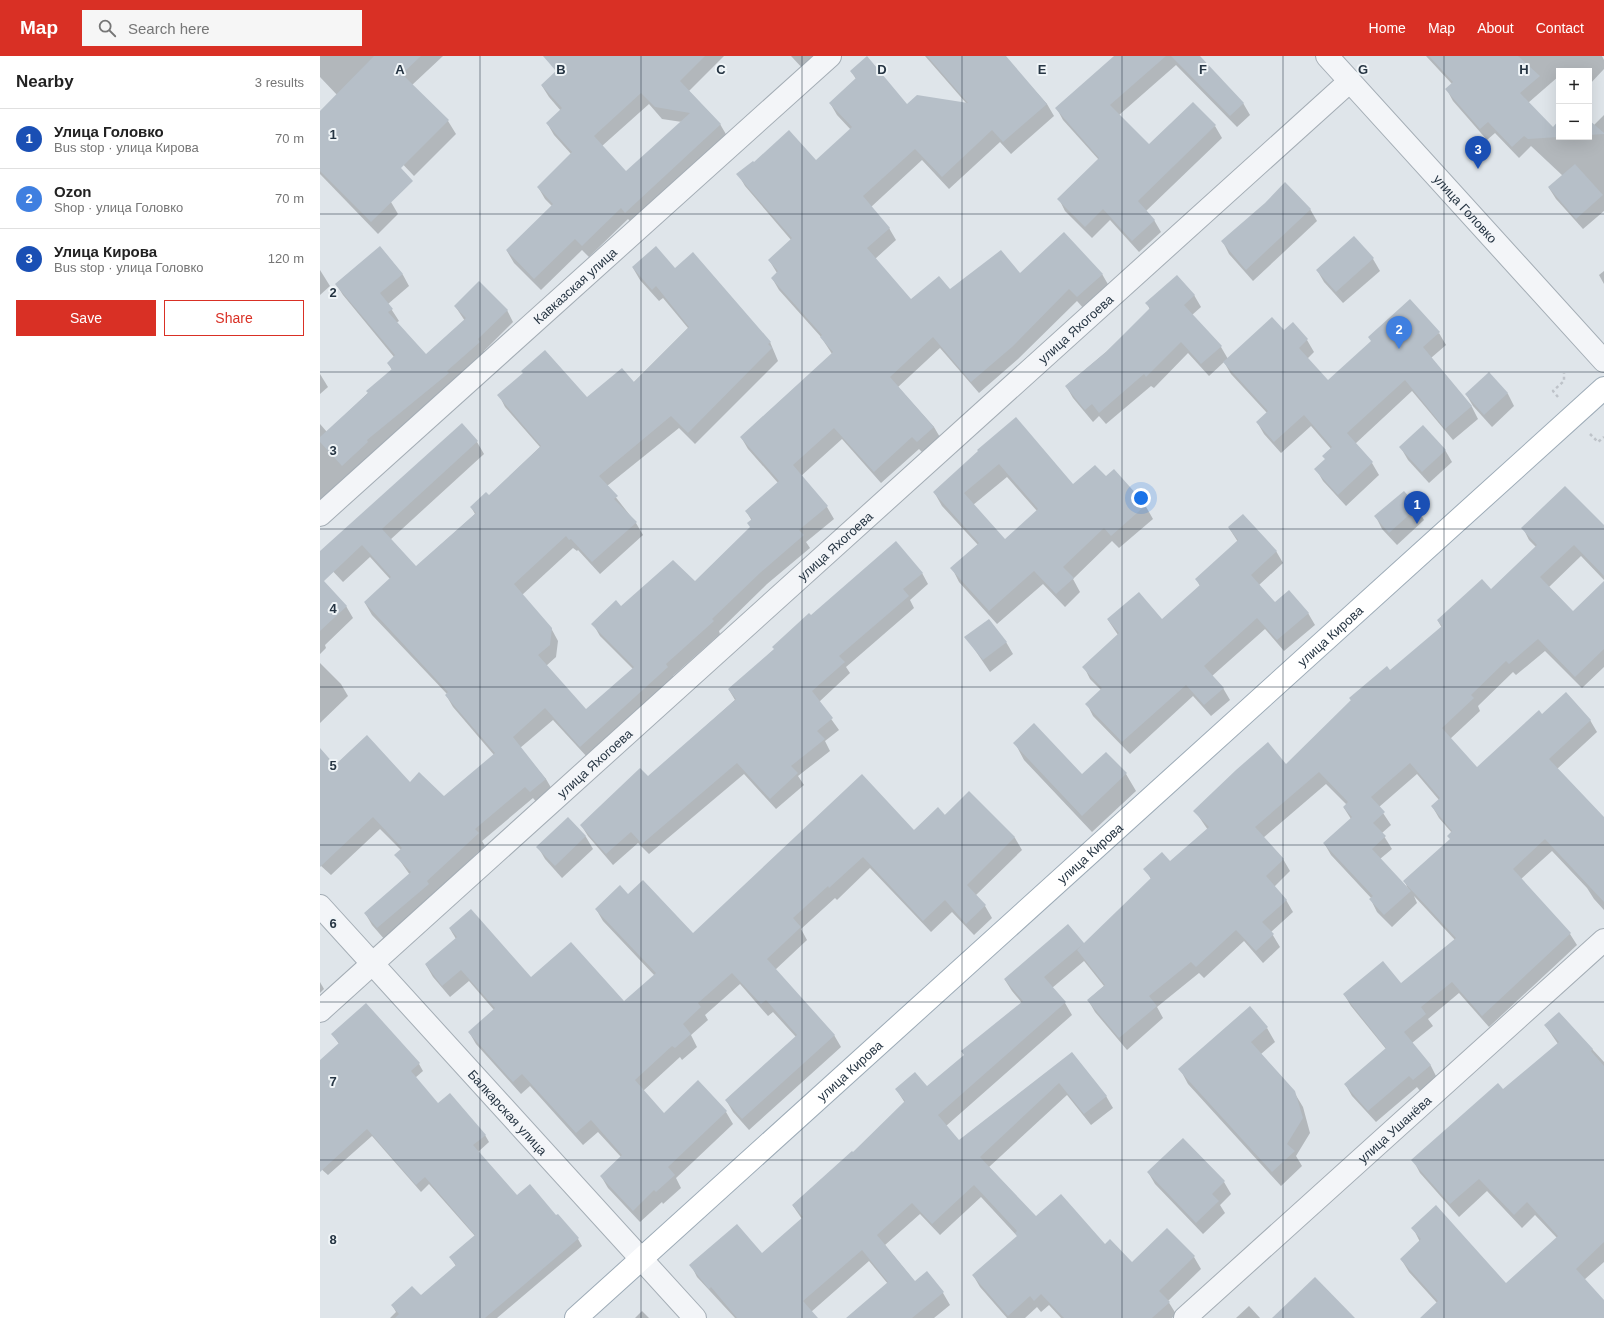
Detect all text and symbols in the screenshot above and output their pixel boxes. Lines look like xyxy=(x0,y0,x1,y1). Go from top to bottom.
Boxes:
search box xyxy=(82,10,362,46)
text: Map xyxy=(20,17,58,38)
icon: search xyxy=(96,17,118,39)
text: Search here xyxy=(128,20,210,37)
text: Home xyxy=(1369,20,1406,36)
text: Map xyxy=(1428,20,1455,36)
text: About xyxy=(1477,20,1514,36)
text: Contact xyxy=(1536,20,1584,36)
text: A xyxy=(395,62,405,77)
text: B xyxy=(556,62,566,77)
text: C xyxy=(716,62,726,77)
text: D xyxy=(877,62,887,77)
text: E xyxy=(1038,62,1047,77)
text: F xyxy=(1199,62,1207,77)
text: G xyxy=(1358,62,1368,77)
text: H xyxy=(1519,62,1529,77)
map controls xyxy=(1556,68,1592,140)
button: + xyxy=(1556,68,1592,104)
text: Nearby xyxy=(16,72,74,91)
text: 3 results xyxy=(255,75,304,90)
button: − xyxy=(1556,104,1592,140)
text: Улица Головко xyxy=(54,123,164,140)
text: 1 xyxy=(329,127,337,142)
text: 1 xyxy=(25,131,33,146)
text: 70 m xyxy=(275,131,304,146)
pin: 3 xyxy=(1465,136,1491,169)
text: Bus stop · улица Кирова xyxy=(54,140,199,155)
street label: улица Головко xyxy=(1430,171,1500,246)
text: Ozon xyxy=(54,183,92,200)
text: 2 xyxy=(25,191,33,206)
text: 70 m xyxy=(275,191,304,206)
text: Shop · улица Головко xyxy=(54,200,183,215)
text: Улица Кирова xyxy=(54,243,157,260)
street label: Кавказская улица xyxy=(531,244,621,327)
text: 3 xyxy=(25,251,33,266)
text: 120 m xyxy=(268,251,304,266)
text: Bus stop · улица Головко xyxy=(54,260,204,275)
text: 2 xyxy=(329,285,337,300)
street label: улица Яхогоева xyxy=(1036,291,1117,367)
button: Save xyxy=(16,300,156,336)
button: Share xyxy=(164,300,304,336)
pin: 2 xyxy=(1386,316,1412,349)
text: 3 xyxy=(329,443,337,458)
your location xyxy=(1131,488,1151,508)
pin: 1 xyxy=(1404,491,1430,524)
street label: улица Яхогоева xyxy=(795,508,876,584)
text: 4 xyxy=(329,601,337,616)
street label: улица Кирова xyxy=(1295,602,1367,669)
street label: улица Яхогоева xyxy=(555,725,636,801)
text: 5 xyxy=(329,758,337,773)
street label: улица Кирова xyxy=(1055,820,1127,887)
text: 6 xyxy=(329,916,337,931)
street label: улица Кирова xyxy=(814,1037,886,1104)
street label: Балкарская улица xyxy=(465,1067,551,1159)
text: 7 xyxy=(329,1074,337,1089)
street label: улица Ушанёва xyxy=(1355,1092,1435,1166)
text: 8 xyxy=(329,1232,337,1247)

